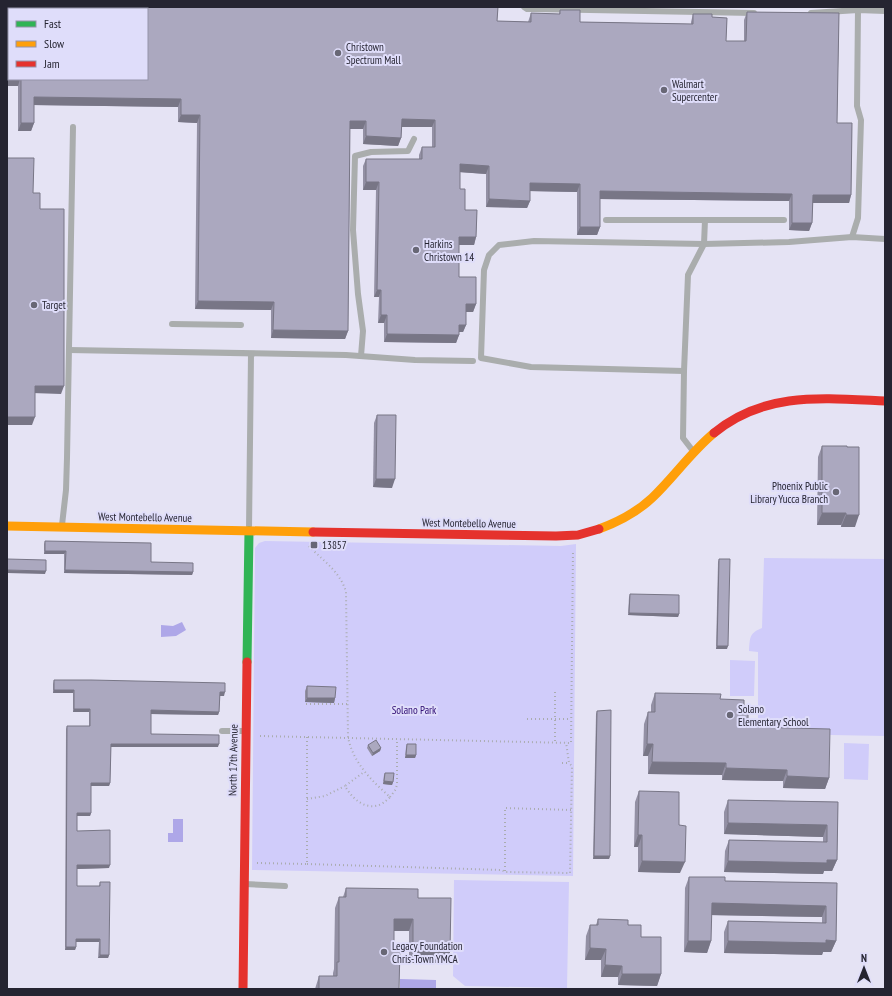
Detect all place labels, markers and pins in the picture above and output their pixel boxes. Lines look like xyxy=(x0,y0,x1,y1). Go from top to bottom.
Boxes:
place label: Christown Spectrum Mall xyxy=(346,40,401,67)
marker: Christown Spectrum Mall xyxy=(333,48,343,58)
place label: Walmart Supercenter xyxy=(672,77,717,104)
marker: Walmart Supercenter xyxy=(659,85,669,95)
place label: Harkins Christown 14 xyxy=(424,237,474,264)
marker: Harkins Christown 14 xyxy=(411,245,421,255)
place label: Target xyxy=(42,298,66,312)
marker: Target xyxy=(29,300,39,310)
place label: Phoenix Public Library Yucca Branch xyxy=(750,479,828,506)
marker: Phoenix Public Library Yucca Branch xyxy=(831,487,841,497)
place label: 13857 xyxy=(322,538,347,552)
marker: 13857 xyxy=(309,540,319,550)
place label: Solano Elementary School xyxy=(738,702,809,729)
marker: Solano Elementary School xyxy=(725,710,735,720)
place label: Legacy Foundation Chris-Town YMCA xyxy=(392,939,463,966)
marker: Legacy Foundation Chris-Town YMCA xyxy=(379,947,389,957)

